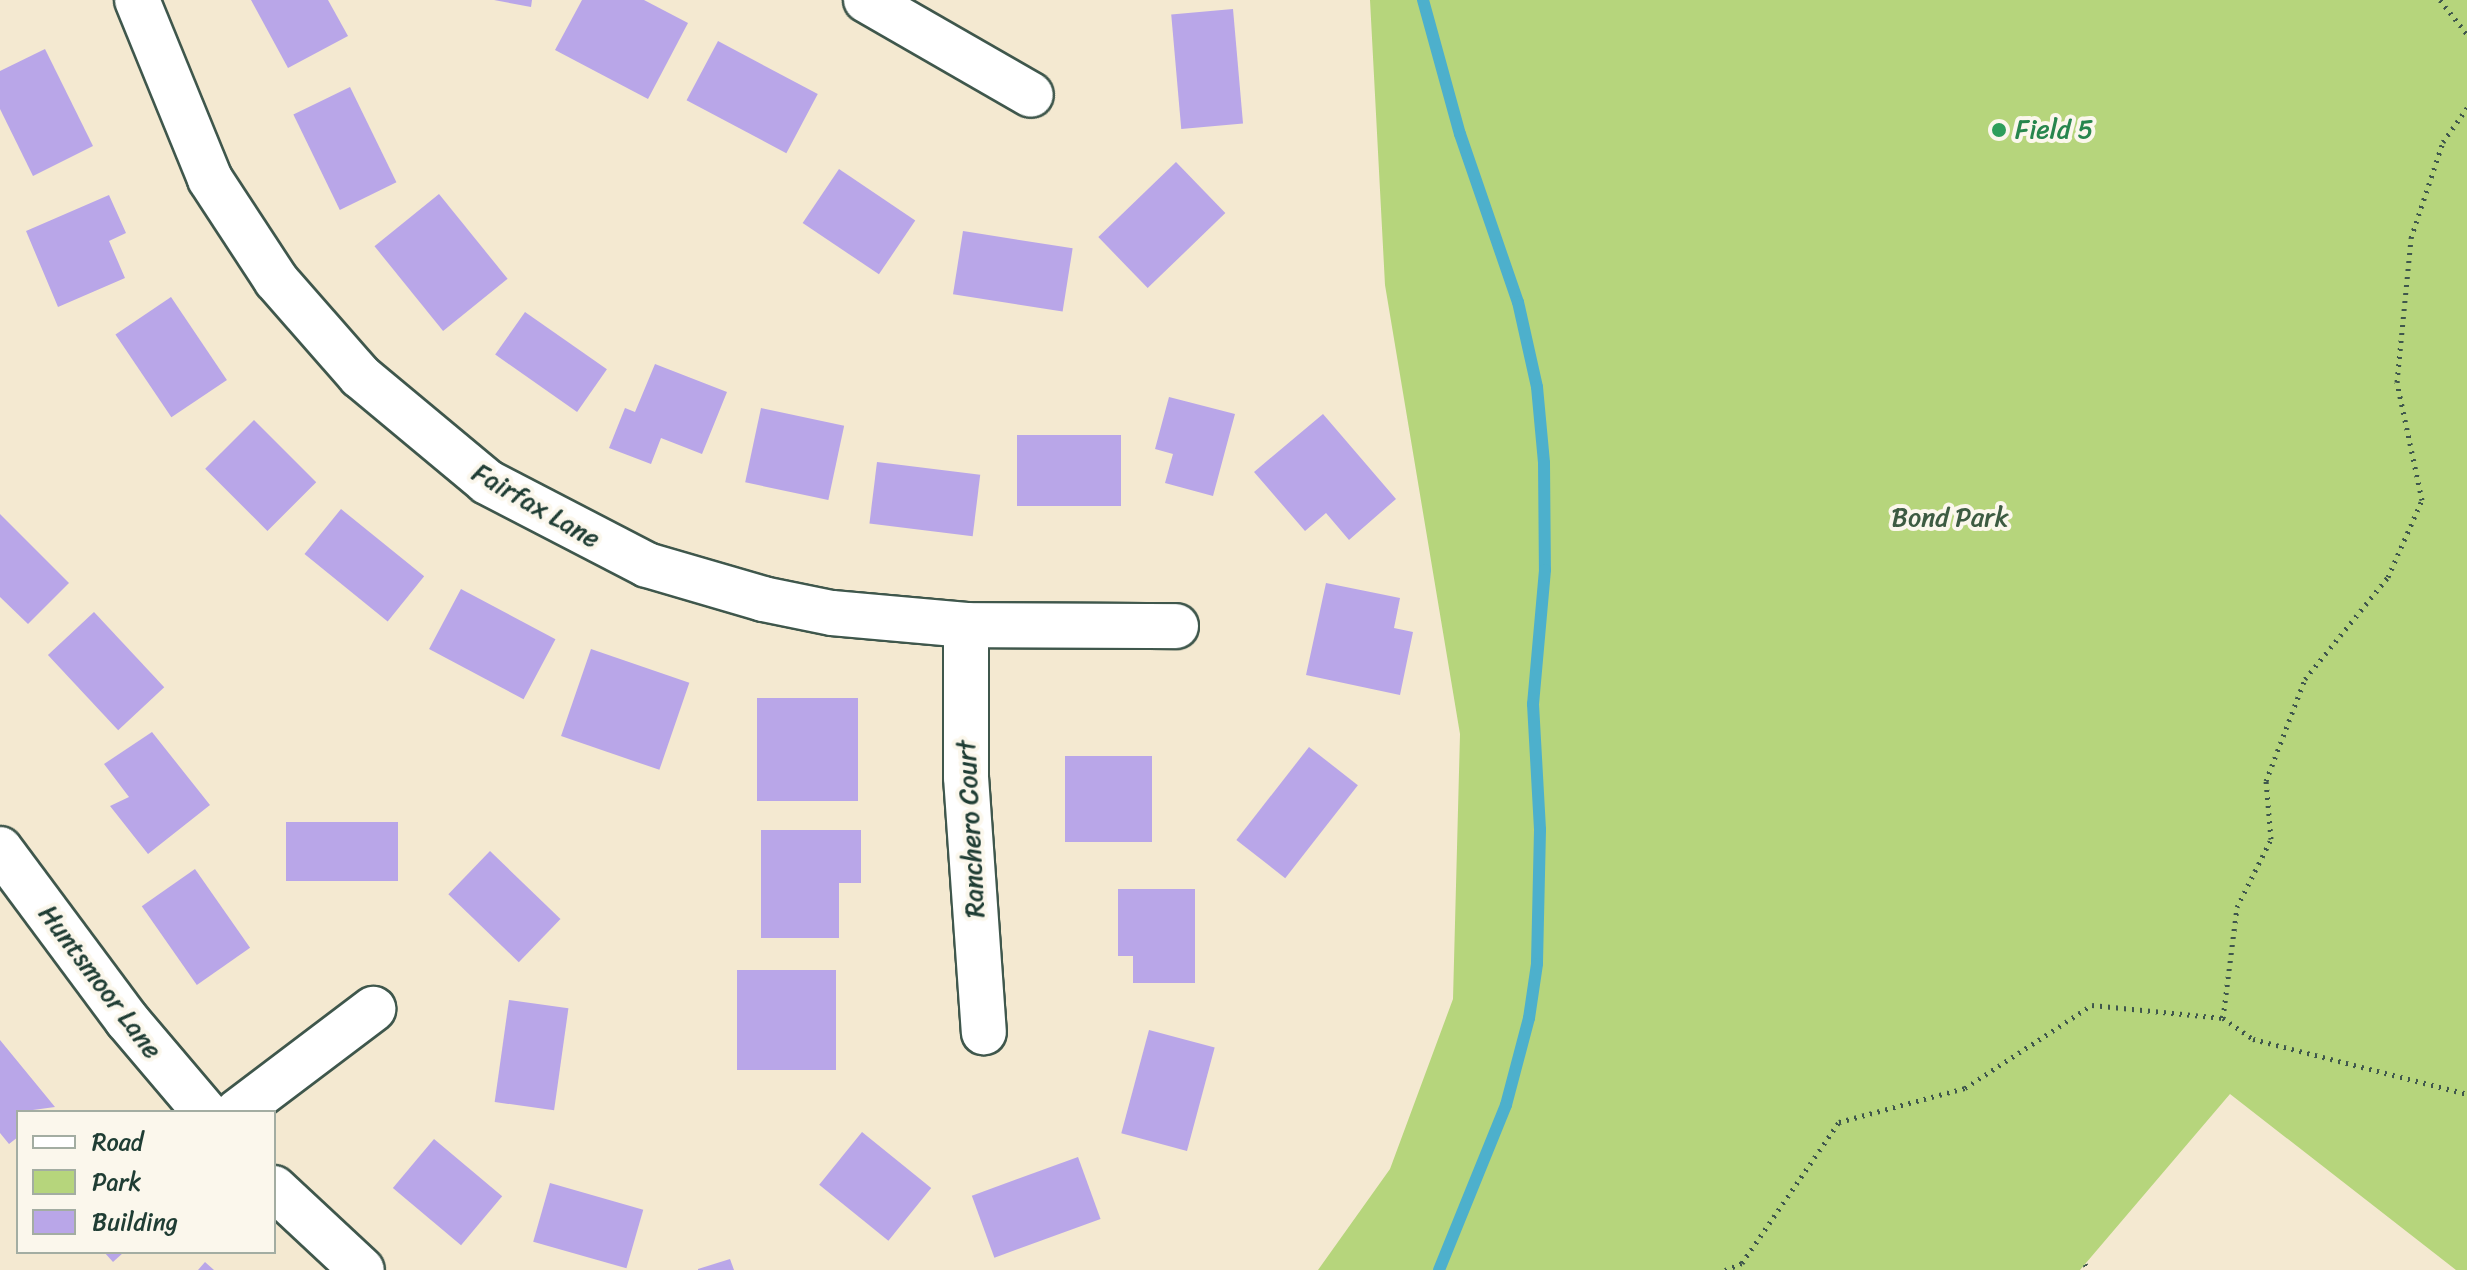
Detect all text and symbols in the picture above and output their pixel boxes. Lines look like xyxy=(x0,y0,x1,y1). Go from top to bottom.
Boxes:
place label: Field 5 xyxy=(2015,114,2093,146)
marker: Field 5 xyxy=(1990,121,2008,139)
street label: Fairfax Lane xyxy=(467,457,605,555)
park label: Bond Park xyxy=(1891,502,2009,534)
street label: Ranchero Court xyxy=(951,739,991,919)
street label: Huntsmoor Lane xyxy=(32,899,168,1065)
legend xyxy=(16,1110,276,1254)
text: Road xyxy=(92,1121,143,1163)
text: Park xyxy=(92,1161,141,1203)
text: Building xyxy=(92,1201,178,1243)

